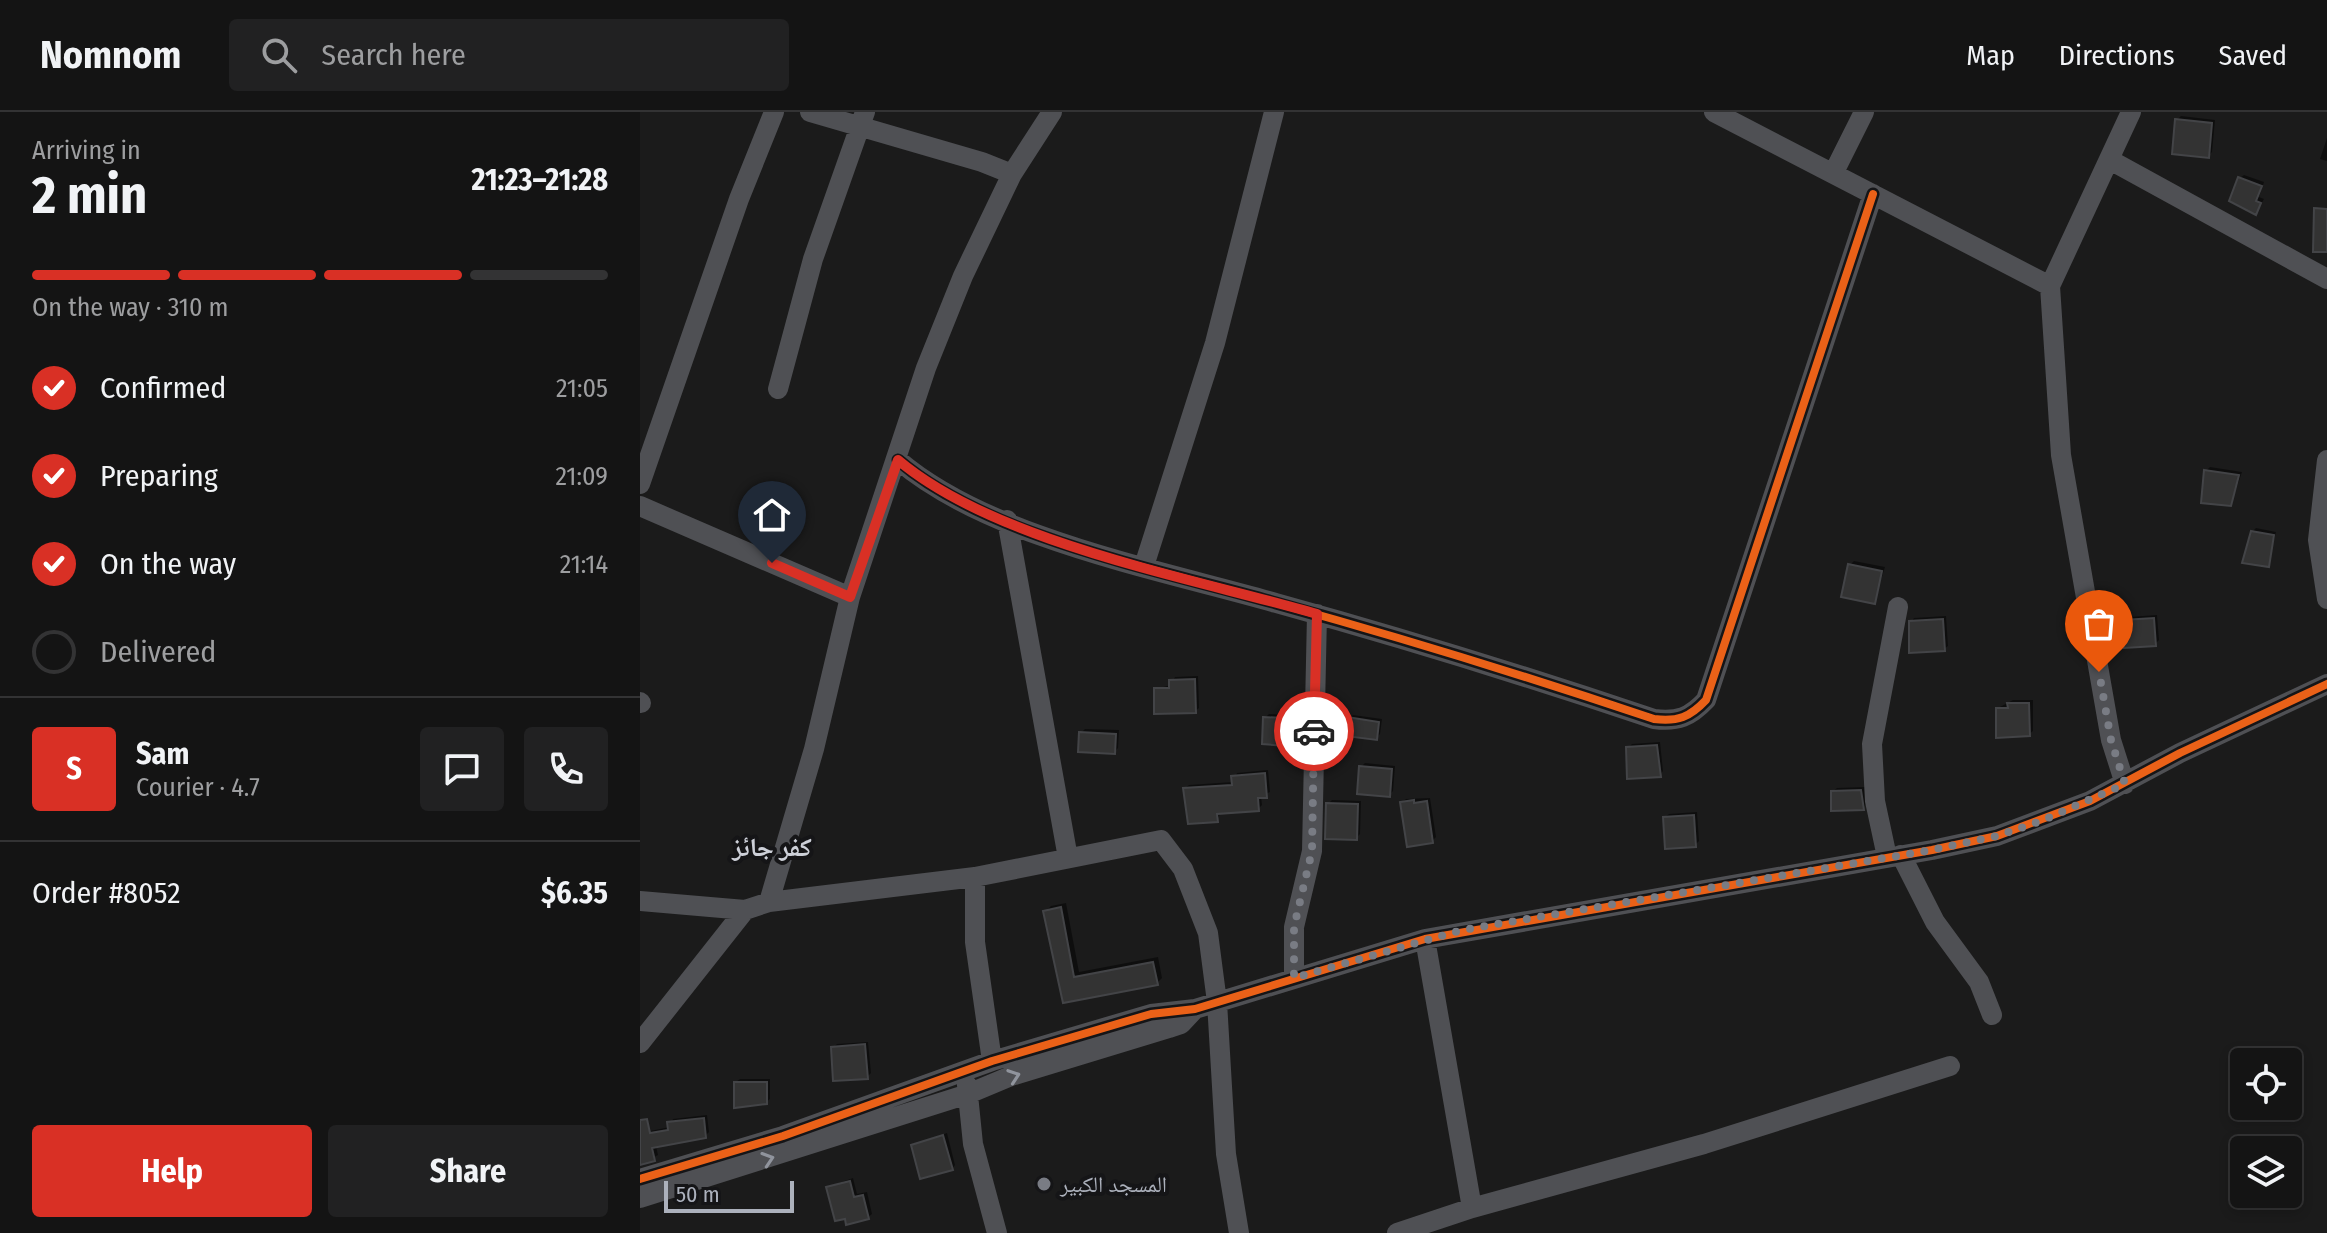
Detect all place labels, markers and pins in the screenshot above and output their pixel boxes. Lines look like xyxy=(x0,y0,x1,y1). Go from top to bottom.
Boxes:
pin xyxy=(738,481,806,563)
pin xyxy=(2065,590,2133,672)
place label: المسجد الكبير xyxy=(1059,1171,1167,1198)
marker: المسجد الكبير xyxy=(1035,1175,1053,1193)

